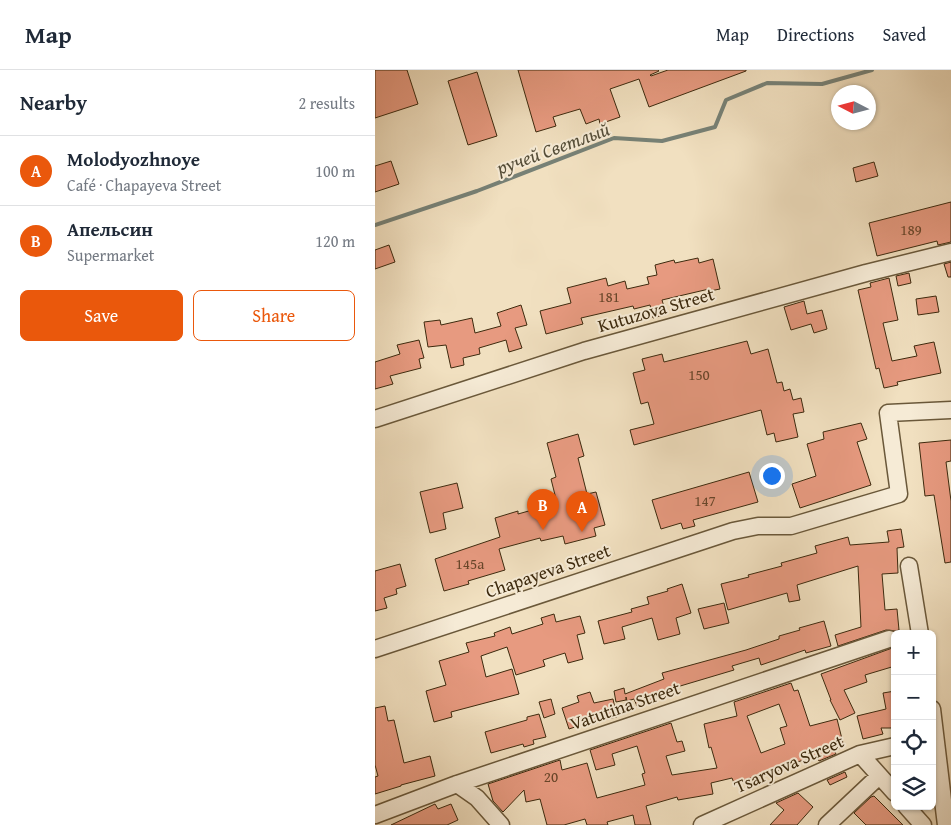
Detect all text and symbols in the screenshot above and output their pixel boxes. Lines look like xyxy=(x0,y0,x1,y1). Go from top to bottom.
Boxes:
text: Map xyxy=(25,17,72,52)
text: Map xyxy=(716,21,749,48)
text: Directions xyxy=(777,21,854,48)
text: Saved xyxy=(882,21,926,48)
north arrow xyxy=(831,85,876,130)
text: Nearby xyxy=(20,87,87,118)
text: 2 results xyxy=(298,91,355,115)
water label: ручей Светлый xyxy=(492,114,614,182)
text: Molodyozhnoye xyxy=(67,145,200,173)
text: A xyxy=(31,159,41,183)
text: 100 m xyxy=(315,159,355,183)
text: Café · Chapayeva Street xyxy=(67,173,221,197)
text: Апельсин xyxy=(67,215,153,243)
house number: 189 xyxy=(900,219,922,240)
text: B xyxy=(31,229,41,253)
text: 120 m xyxy=(315,229,355,253)
text: Supermarket xyxy=(67,243,154,267)
street label: Kutuzova Street xyxy=(595,280,718,339)
house number: 181 xyxy=(598,286,620,307)
button: Save xyxy=(20,290,183,341)
button: Share xyxy=(193,290,355,341)
house number: 150 xyxy=(688,364,710,385)
your location xyxy=(759,463,785,489)
pin: B xyxy=(527,489,559,530)
house number: 147 xyxy=(694,490,716,511)
pin: A xyxy=(566,491,598,532)
street label: Chapayeva Street xyxy=(482,536,614,604)
house number: 145а xyxy=(456,553,485,574)
map controls xyxy=(891,630,936,810)
button: + xyxy=(891,630,936,675)
street label: Vatutina Street xyxy=(566,674,684,737)
button: − xyxy=(891,675,936,720)
button: locate xyxy=(891,720,936,765)
street label: Tsaryova Street xyxy=(730,727,848,800)
button: layers xyxy=(891,765,936,810)
house number: 20 xyxy=(544,766,558,787)

